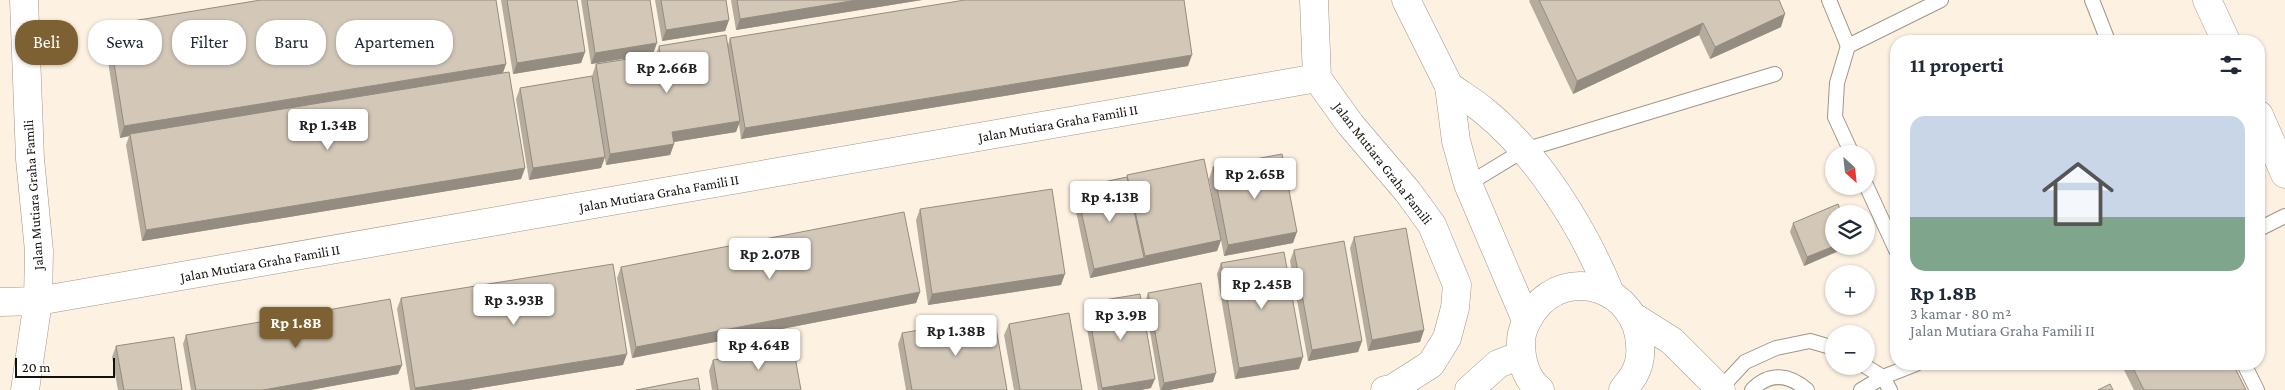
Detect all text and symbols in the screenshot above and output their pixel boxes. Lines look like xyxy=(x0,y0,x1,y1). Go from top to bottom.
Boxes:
chip: Beli xyxy=(15,20,78,65)
chip: Sewa xyxy=(88,20,162,65)
chip: Filter xyxy=(172,20,246,65)
chip: Baru xyxy=(256,20,326,65)
chip: Apartemen xyxy=(336,20,453,65)
icon: filters xyxy=(2217,51,2245,79)
pin: Rp 2.66B xyxy=(615,52,719,94)
text: 11 properti xyxy=(1910,53,2004,77)
text: Rp 2.66B xyxy=(637,59,697,76)
street label: Jalan Mutiara Graha Famili xyxy=(1329,97,1436,228)
street label: Jalan Mutiara Graha Famili II xyxy=(975,101,1139,145)
pin: Rp 1.34B xyxy=(276,108,380,151)
text: Rp 1.34B xyxy=(299,116,357,133)
street label: Jalan Mutiara Graha Famili xyxy=(20,119,46,273)
north arrow xyxy=(1825,145,1875,195)
map controls xyxy=(1825,145,1875,375)
icon: home xyxy=(2033,149,2123,239)
pin: Rp 2.65B xyxy=(1203,158,1307,200)
text: Rp 2.65B xyxy=(1225,165,1285,182)
street label: Jalan Mutiara Graha Famili II xyxy=(576,171,740,215)
pin: Rp 4.13B xyxy=(1058,180,1162,223)
text: Rp 4.13B xyxy=(1081,188,1139,205)
button: layers xyxy=(1825,205,1875,255)
pin: Rp 2.07B xyxy=(718,238,822,280)
street label: Jalan Mutiara Graha Famili II xyxy=(177,241,341,285)
text: Rp 2.07B xyxy=(740,245,800,262)
button: + xyxy=(1825,265,1875,315)
pin: Rp 2.45B xyxy=(1210,268,1314,310)
text: Rp 2.45B xyxy=(1232,275,1292,292)
text: Rp 1.8B xyxy=(1910,281,1977,305)
pin: Rp 3.93B xyxy=(462,284,566,326)
text: Rp 3.93B xyxy=(484,291,544,308)
pin: Rp 3.9B xyxy=(1075,298,1167,341)
text: 3 kamar · 80 m² xyxy=(1910,305,2011,322)
pin: Rp 1.8B xyxy=(250,306,342,349)
text: Rp 3.9B xyxy=(1095,306,1147,323)
text: Rp 1.8B xyxy=(271,314,321,331)
pin: Rp 1.38B xyxy=(904,314,1008,357)
text: Rp 1.38B xyxy=(927,322,985,339)
text: Jalan Mutiara Graha Famili II xyxy=(1910,322,2095,339)
button: − xyxy=(1825,325,1875,375)
pin: Rp 4.64B xyxy=(707,328,811,371)
text: Rp 4.64B xyxy=(728,336,790,353)
scale bar xyxy=(15,355,115,378)
text: 20 m xyxy=(22,359,50,375)

